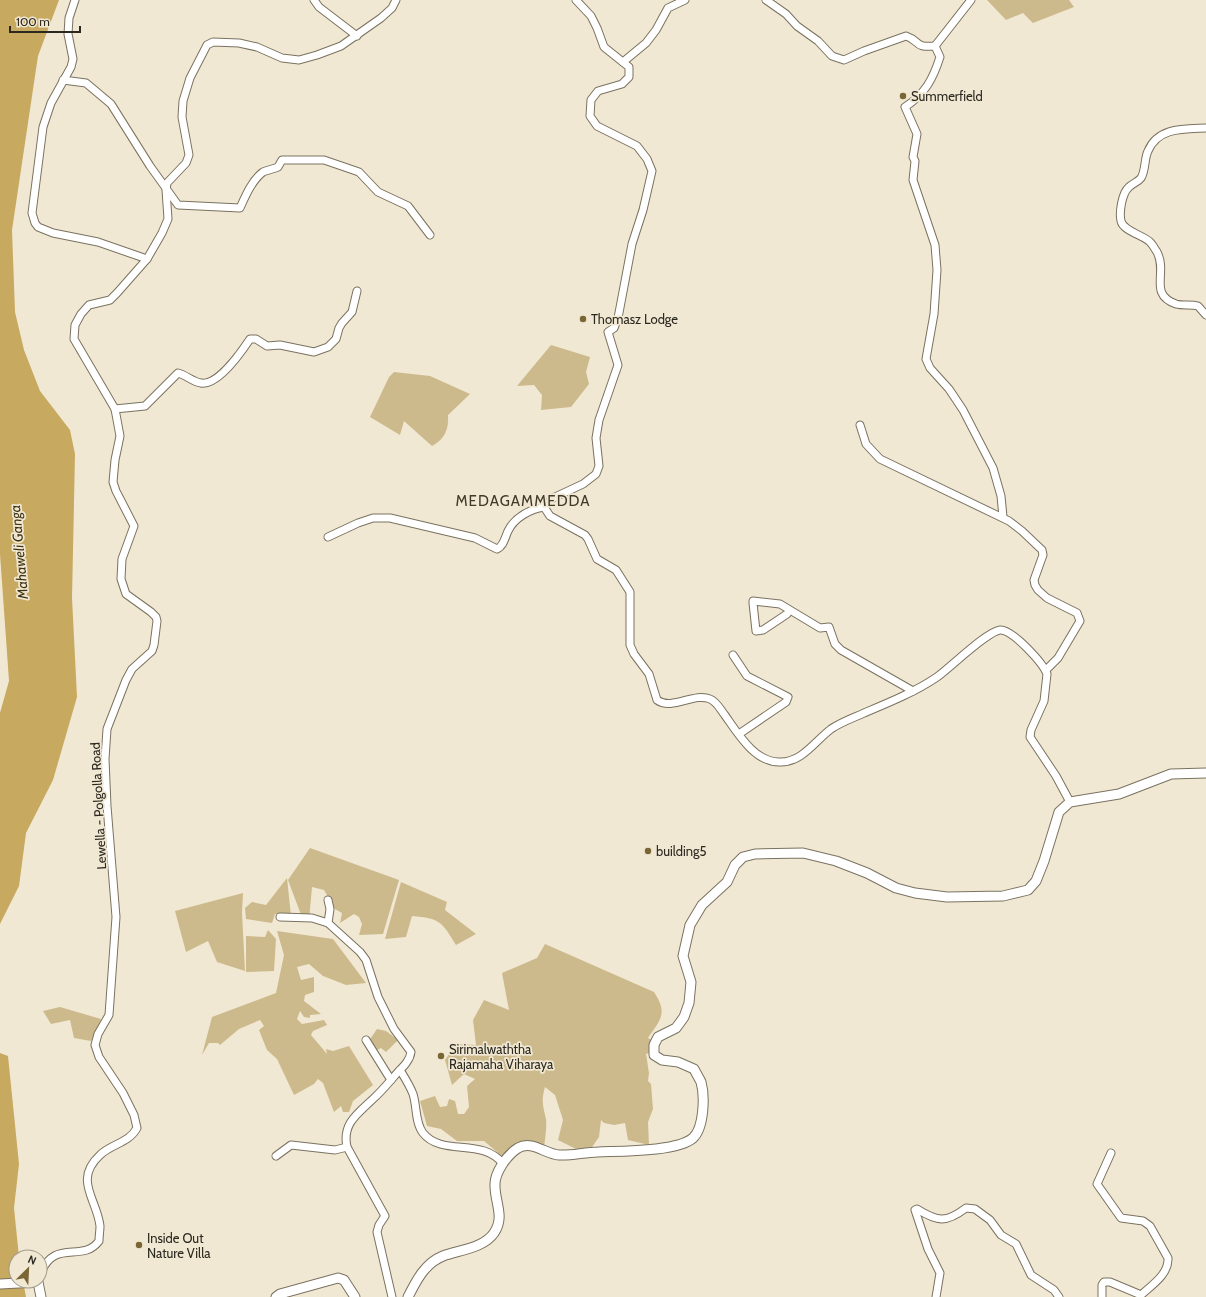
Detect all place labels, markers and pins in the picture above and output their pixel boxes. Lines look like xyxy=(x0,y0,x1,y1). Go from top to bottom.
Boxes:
place label: Summerfield xyxy=(911,88,983,104)
marker: Summerfield xyxy=(898,91,908,101)
place label: Thomasz Lodge xyxy=(591,311,678,327)
marker: Thomasz Lodge xyxy=(578,314,588,324)
place label: building5 xyxy=(656,843,707,859)
marker: building5 xyxy=(643,846,653,856)
place label: Sirimalwaththa Rajamaha Viharaya xyxy=(449,1041,554,1073)
marker: Sirimalwaththa Rajamaha Viharaya xyxy=(436,1051,446,1061)
place label: Inside Out Nature Villa xyxy=(147,1230,211,1261)
marker: Inside Out Nature Villa xyxy=(134,1240,144,1250)

